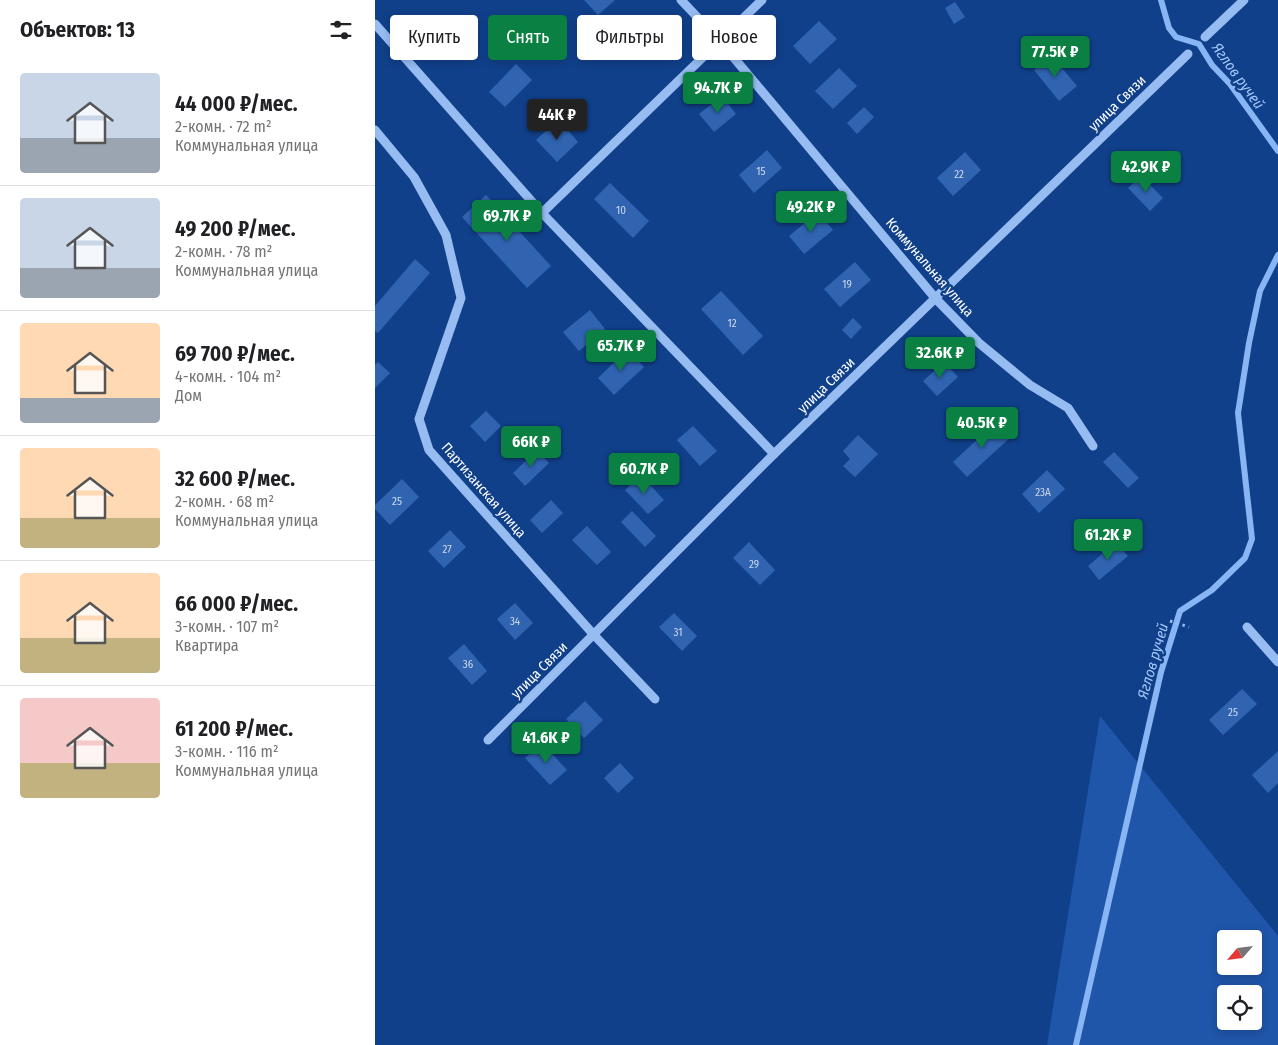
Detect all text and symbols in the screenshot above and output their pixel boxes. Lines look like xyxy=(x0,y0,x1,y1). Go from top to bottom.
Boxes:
chip: Купить xyxy=(390,15,478,60)
chip: Снять xyxy=(488,15,567,60)
chip: Фильтры xyxy=(577,15,682,60)
chip: Новое xyxy=(692,15,776,60)
icon: filters xyxy=(327,16,355,44)
text: Объектов: 13 xyxy=(20,17,135,43)
pin: 77.5K ₽ xyxy=(1009,36,1101,78)
water label: Яглов ручей xyxy=(1207,38,1268,113)
text: 77.5K ₽ xyxy=(1032,42,1078,61)
pin: 94.7K ₽ xyxy=(672,72,764,114)
street label: улица Связи xyxy=(1085,72,1149,135)
text: 94.7K ₽ xyxy=(694,78,742,97)
text: 44 000 ₽/мес. xyxy=(175,91,298,117)
icon: home xyxy=(60,93,120,153)
pin: 44K ₽ xyxy=(522,98,592,141)
text: 44K ₽ xyxy=(538,105,576,124)
text: 2-комн. · 72 m² xyxy=(175,117,271,136)
text: Коммунальная улица xyxy=(175,136,318,155)
pin: 42.9K ₽ xyxy=(1100,150,1192,193)
text: 42.9K ₽ xyxy=(1122,157,1170,176)
house number: 15 xyxy=(756,165,766,178)
house number: 22 xyxy=(954,168,964,181)
pin: 49.2K ₽ xyxy=(765,190,857,233)
text: 49.2K ₽ xyxy=(787,197,835,216)
pin: 69.7K ₽ xyxy=(461,200,553,242)
house number: 10 xyxy=(616,204,626,217)
text: 69.7K ₽ xyxy=(483,206,531,225)
street label: Коммунальная улица xyxy=(882,214,977,320)
text: 49 200 ₽/мес. xyxy=(175,216,296,242)
icon: home xyxy=(60,218,120,278)
text: 2-комн. · 78 m² xyxy=(175,242,272,261)
text: Коммунальная улица xyxy=(175,261,318,280)
house number: 19 xyxy=(842,278,852,291)
house number: 12 xyxy=(727,317,737,330)
pin: 65.7K ₽ xyxy=(575,330,667,372)
text: 65.7K ₽ xyxy=(597,336,645,355)
pin: 32.6K ₽ xyxy=(894,336,986,379)
text: 69 700 ₽/мес. xyxy=(175,341,295,367)
icon: home xyxy=(60,343,120,403)
text: 32.6K ₽ xyxy=(916,343,964,362)
street label: улица Связи xyxy=(794,354,858,417)
text: 4-комн. · 104 m² xyxy=(175,367,281,386)
text: Дом xyxy=(175,386,202,405)
pin: 40.5K ₽ xyxy=(936,406,1028,449)
text: 40.5K ₽ xyxy=(957,413,1007,432)
pin: 66K ₽ xyxy=(496,426,566,468)
text: 66K ₽ xyxy=(512,432,550,451)
street label: Партизанская улица xyxy=(438,439,530,541)
pin: 60.7K ₽ xyxy=(598,452,690,495)
text: 60.7K ₽ xyxy=(620,459,668,478)
text: 32 600 ₽/мес. xyxy=(175,466,295,492)
icon: home xyxy=(60,468,120,528)
house number: 23А xyxy=(1035,486,1051,499)
text: 2-комн. · 68 m² xyxy=(175,492,274,511)
house number: 25 xyxy=(392,495,402,508)
text: Коммунальная улица xyxy=(175,511,318,530)
pin: 61.2K ₽ xyxy=(1062,518,1154,561)
text: 61.2K ₽ xyxy=(1085,525,1131,544)
house number: 27 xyxy=(442,543,452,556)
house number: 29 xyxy=(749,558,759,571)
text: 66 000 ₽/мес. xyxy=(175,591,298,617)
icon: home xyxy=(60,593,120,653)
house number: 34 xyxy=(510,615,521,628)
text: 3-комн. · 107 m² xyxy=(175,617,279,636)
water label: Яглов ручей xyxy=(1133,621,1172,702)
house number: 31 xyxy=(674,626,683,639)
text: Квартира xyxy=(175,636,239,655)
street label: улица Связи xyxy=(508,639,571,702)
house number: 36 xyxy=(463,658,474,671)
house number: 25 xyxy=(1228,706,1238,719)
text: 61 200 ₽/мес. xyxy=(175,716,293,742)
icon: home xyxy=(60,718,120,778)
pin: 41.6K ₽ xyxy=(500,722,592,764)
text: 41.6K ₽ xyxy=(522,728,570,747)
text: 3-комн. · 116 m² xyxy=(175,742,278,761)
text: Коммунальная улица xyxy=(175,761,318,780)
north arrow xyxy=(1217,930,1263,975)
map controls xyxy=(1217,930,1262,1030)
button: locate xyxy=(1217,985,1262,1030)

